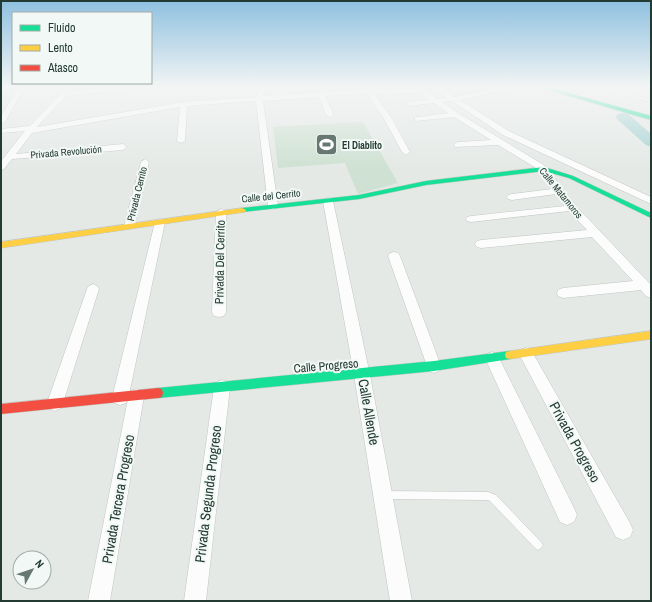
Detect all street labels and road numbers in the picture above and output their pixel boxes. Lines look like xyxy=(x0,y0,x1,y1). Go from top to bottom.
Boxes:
street label: Privada Revolución xyxy=(30,142,102,162)
street label: Privada Cerrito xyxy=(124,165,150,223)
street label: Calle Matamoros xyxy=(536,165,586,221)
street label: Calle del Cerrito xyxy=(241,186,302,206)
street label: Privada Del Cerrito xyxy=(211,220,229,304)
street label: Calle Progreso xyxy=(293,355,359,377)
street label: Calle Allende xyxy=(354,377,384,447)
street label: Privada Progreso xyxy=(545,399,605,485)
street label: Privada Segunda Progreso xyxy=(191,424,225,564)
street label: Privada Tercera Progreso xyxy=(98,433,138,565)

